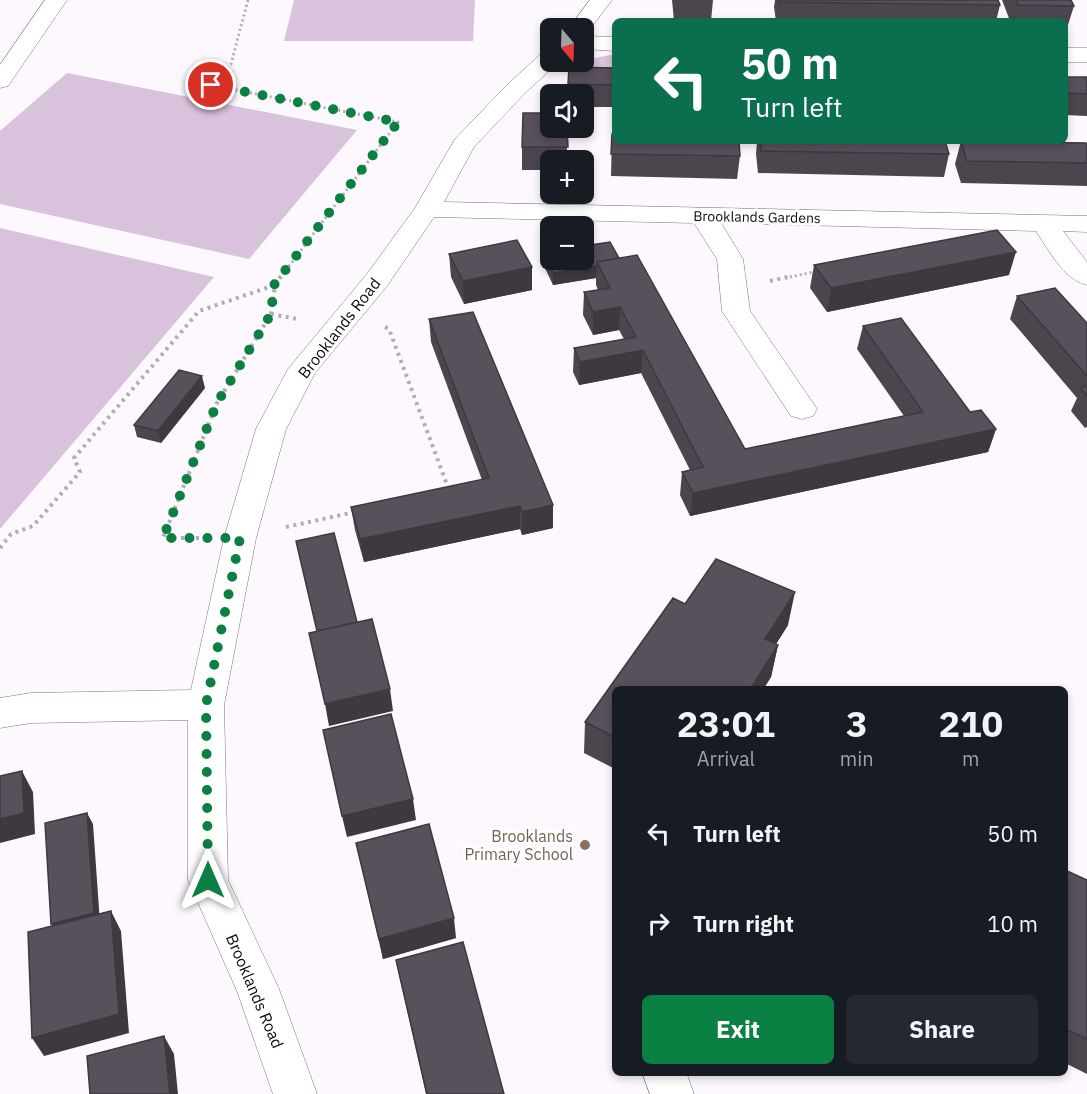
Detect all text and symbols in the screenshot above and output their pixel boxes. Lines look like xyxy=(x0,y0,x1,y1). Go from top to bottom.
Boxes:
north arrow xyxy=(540,18,594,72)
map controls xyxy=(540,18,594,270)
text: 50 m xyxy=(741,36,839,91)
icon: left xyxy=(642,42,720,120)
pin xyxy=(185,59,236,110)
icon: arrive xyxy=(194,68,227,101)
button: sound xyxy=(540,84,594,138)
text: Turn left xyxy=(741,89,842,124)
button: + xyxy=(540,150,594,204)
street label: Brooklands Gardens xyxy=(693,207,821,227)
button: − xyxy=(540,216,594,270)
street label: Brooklands Road xyxy=(293,274,385,382)
text: 23:01 xyxy=(677,700,775,747)
text: 3 xyxy=(846,700,868,747)
text: 210 xyxy=(938,700,1003,747)
text: Arrival xyxy=(697,745,755,772)
text: min xyxy=(840,745,874,772)
text: m xyxy=(962,745,980,772)
icon: left xyxy=(642,817,675,850)
text: Turn left xyxy=(693,819,781,848)
text: 50 m xyxy=(987,819,1038,848)
place label: Brooklands Primary School xyxy=(465,826,573,864)
marker: Brooklands Primary School xyxy=(578,838,592,852)
position arrow xyxy=(176,848,240,912)
icon: right xyxy=(642,907,675,940)
text: Turn right xyxy=(693,909,794,938)
text: 10 m xyxy=(987,909,1038,938)
street label: Brooklands Road xyxy=(222,931,288,1051)
button: Exit xyxy=(642,995,834,1064)
button: Share xyxy=(846,995,1038,1064)

